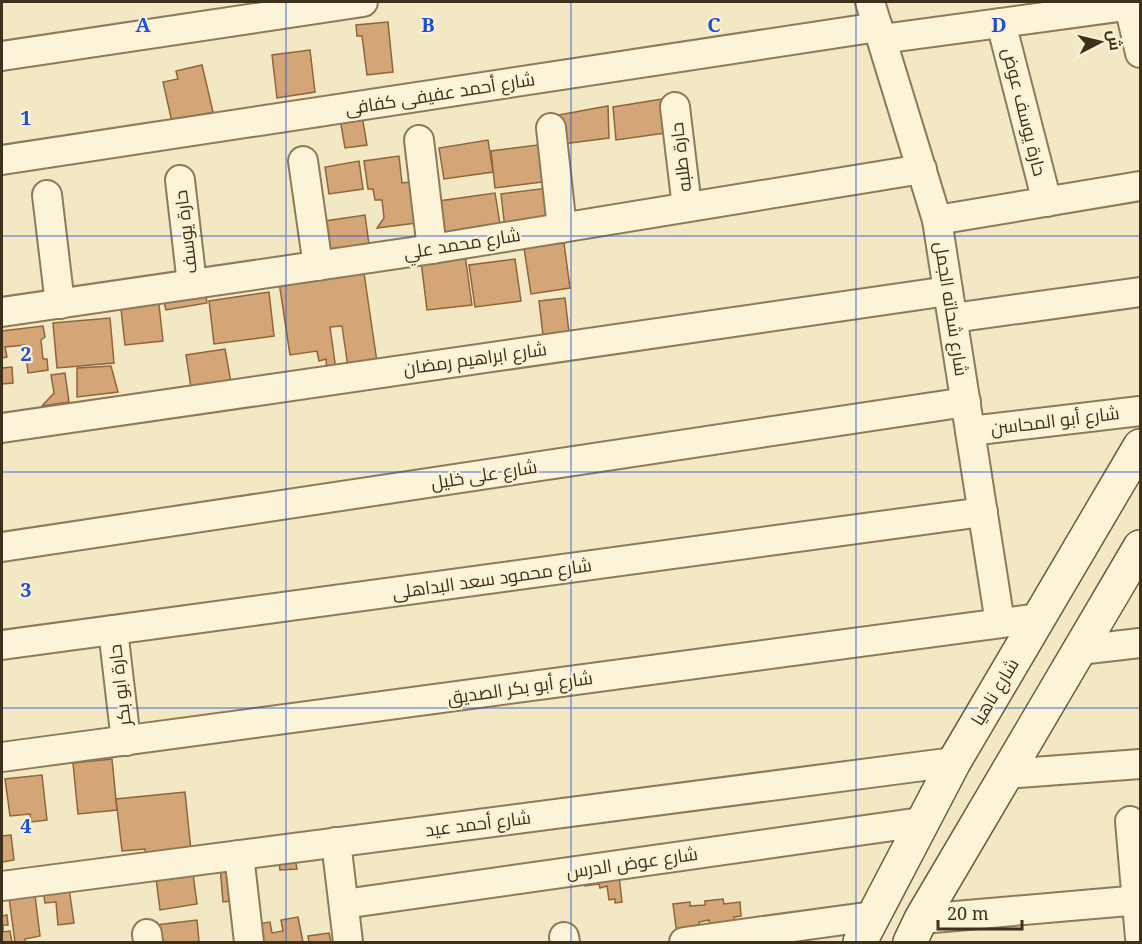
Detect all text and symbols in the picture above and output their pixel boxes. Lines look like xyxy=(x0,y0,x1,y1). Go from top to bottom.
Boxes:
text: A xyxy=(135,11,151,38)
text: B xyxy=(421,11,435,38)
text: C xyxy=(707,11,721,38)
text: D xyxy=(991,11,1007,38)
north arrow xyxy=(1070,12,1130,72)
text: ش xyxy=(1103,29,1127,52)
street label: حارة يوسف عوض xyxy=(997,45,1053,178)
street label: شارع أحمد عفيفى كفافى xyxy=(343,66,537,121)
text: 1 xyxy=(20,104,32,131)
street label: حارة طلبه xyxy=(664,121,696,193)
street label: حارة يوسف xyxy=(168,189,202,275)
street label: شارع محمد علي xyxy=(402,222,522,267)
street label: شارع شحاته الجمل xyxy=(929,240,974,378)
street label: شارع ابراهيم رمضان xyxy=(402,336,548,381)
text: 2 xyxy=(20,340,32,367)
street label: شارع أبو المحاسن xyxy=(989,400,1121,441)
street label: شارع على خليل xyxy=(429,454,539,495)
street label: شارع محمود سعد البداهلى xyxy=(390,552,593,605)
text: 3 xyxy=(20,576,32,603)
street label: حارة ابو بكر xyxy=(102,643,136,728)
street label: شارع ناهيا xyxy=(965,653,1024,730)
street label: شارع أبو بكر الصديق xyxy=(446,665,594,710)
street label: شارع أحمد عيد xyxy=(424,805,532,842)
text: 4 xyxy=(20,812,32,839)
street label: شارع عوض الدرس xyxy=(564,841,699,884)
scale bar xyxy=(938,893,1022,931)
text: 20 m xyxy=(947,901,989,925)

